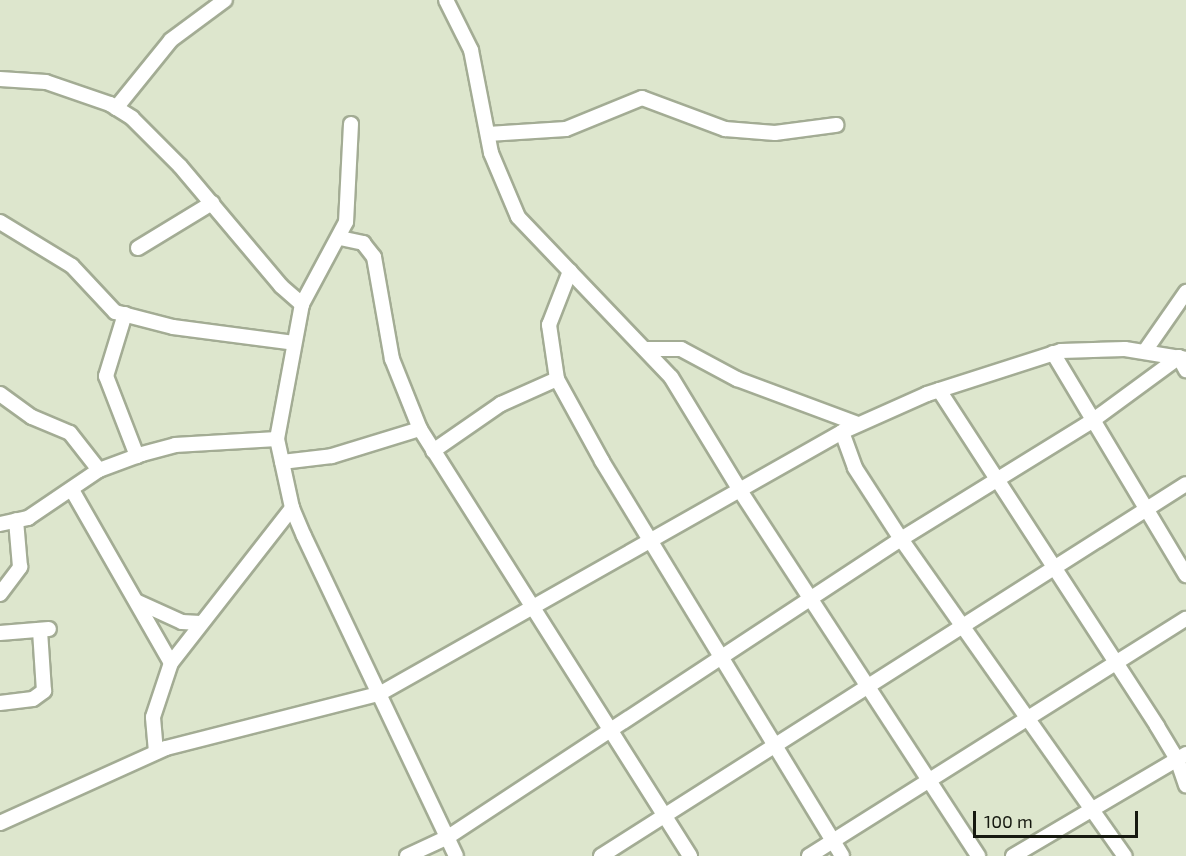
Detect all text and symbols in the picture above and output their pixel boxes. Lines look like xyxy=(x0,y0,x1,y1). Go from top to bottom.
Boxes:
scale bar xyxy=(976,799,1141,837)
text: 100 m xyxy=(984,810,1033,832)

